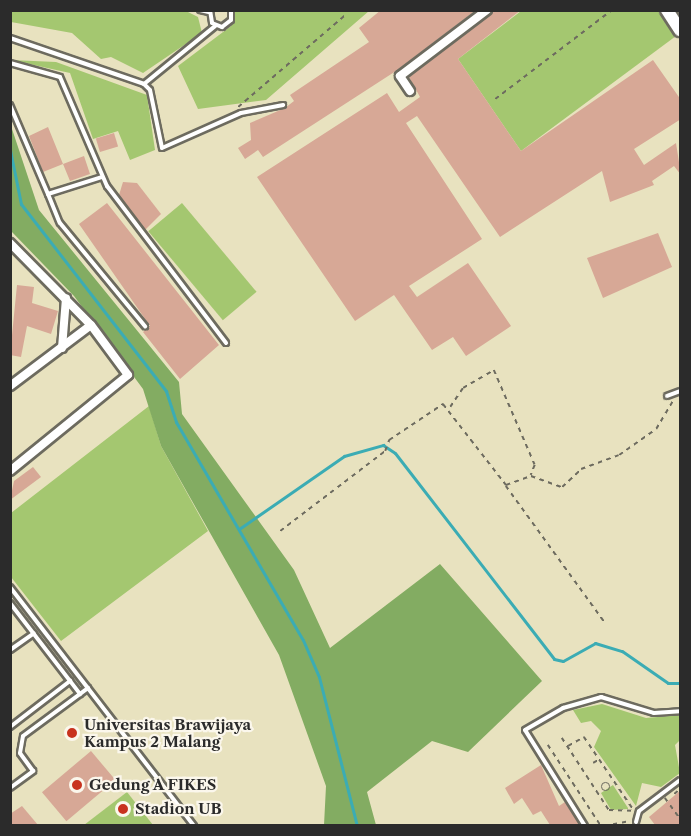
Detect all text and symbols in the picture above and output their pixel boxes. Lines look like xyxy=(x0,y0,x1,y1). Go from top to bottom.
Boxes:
place label: Universitas Brawijaya Kampus 2 Malang xyxy=(84,715,251,750)
marker: Universitas Brawijaya Kampus 2 Malang xyxy=(65,726,79,740)
place label: Gedung A FIKES xyxy=(89,776,218,794)
marker: Gedung A FIKES xyxy=(70,778,84,792)
place label: Stadion UB xyxy=(135,800,222,818)
marker: Stadion UB xyxy=(116,802,130,816)

